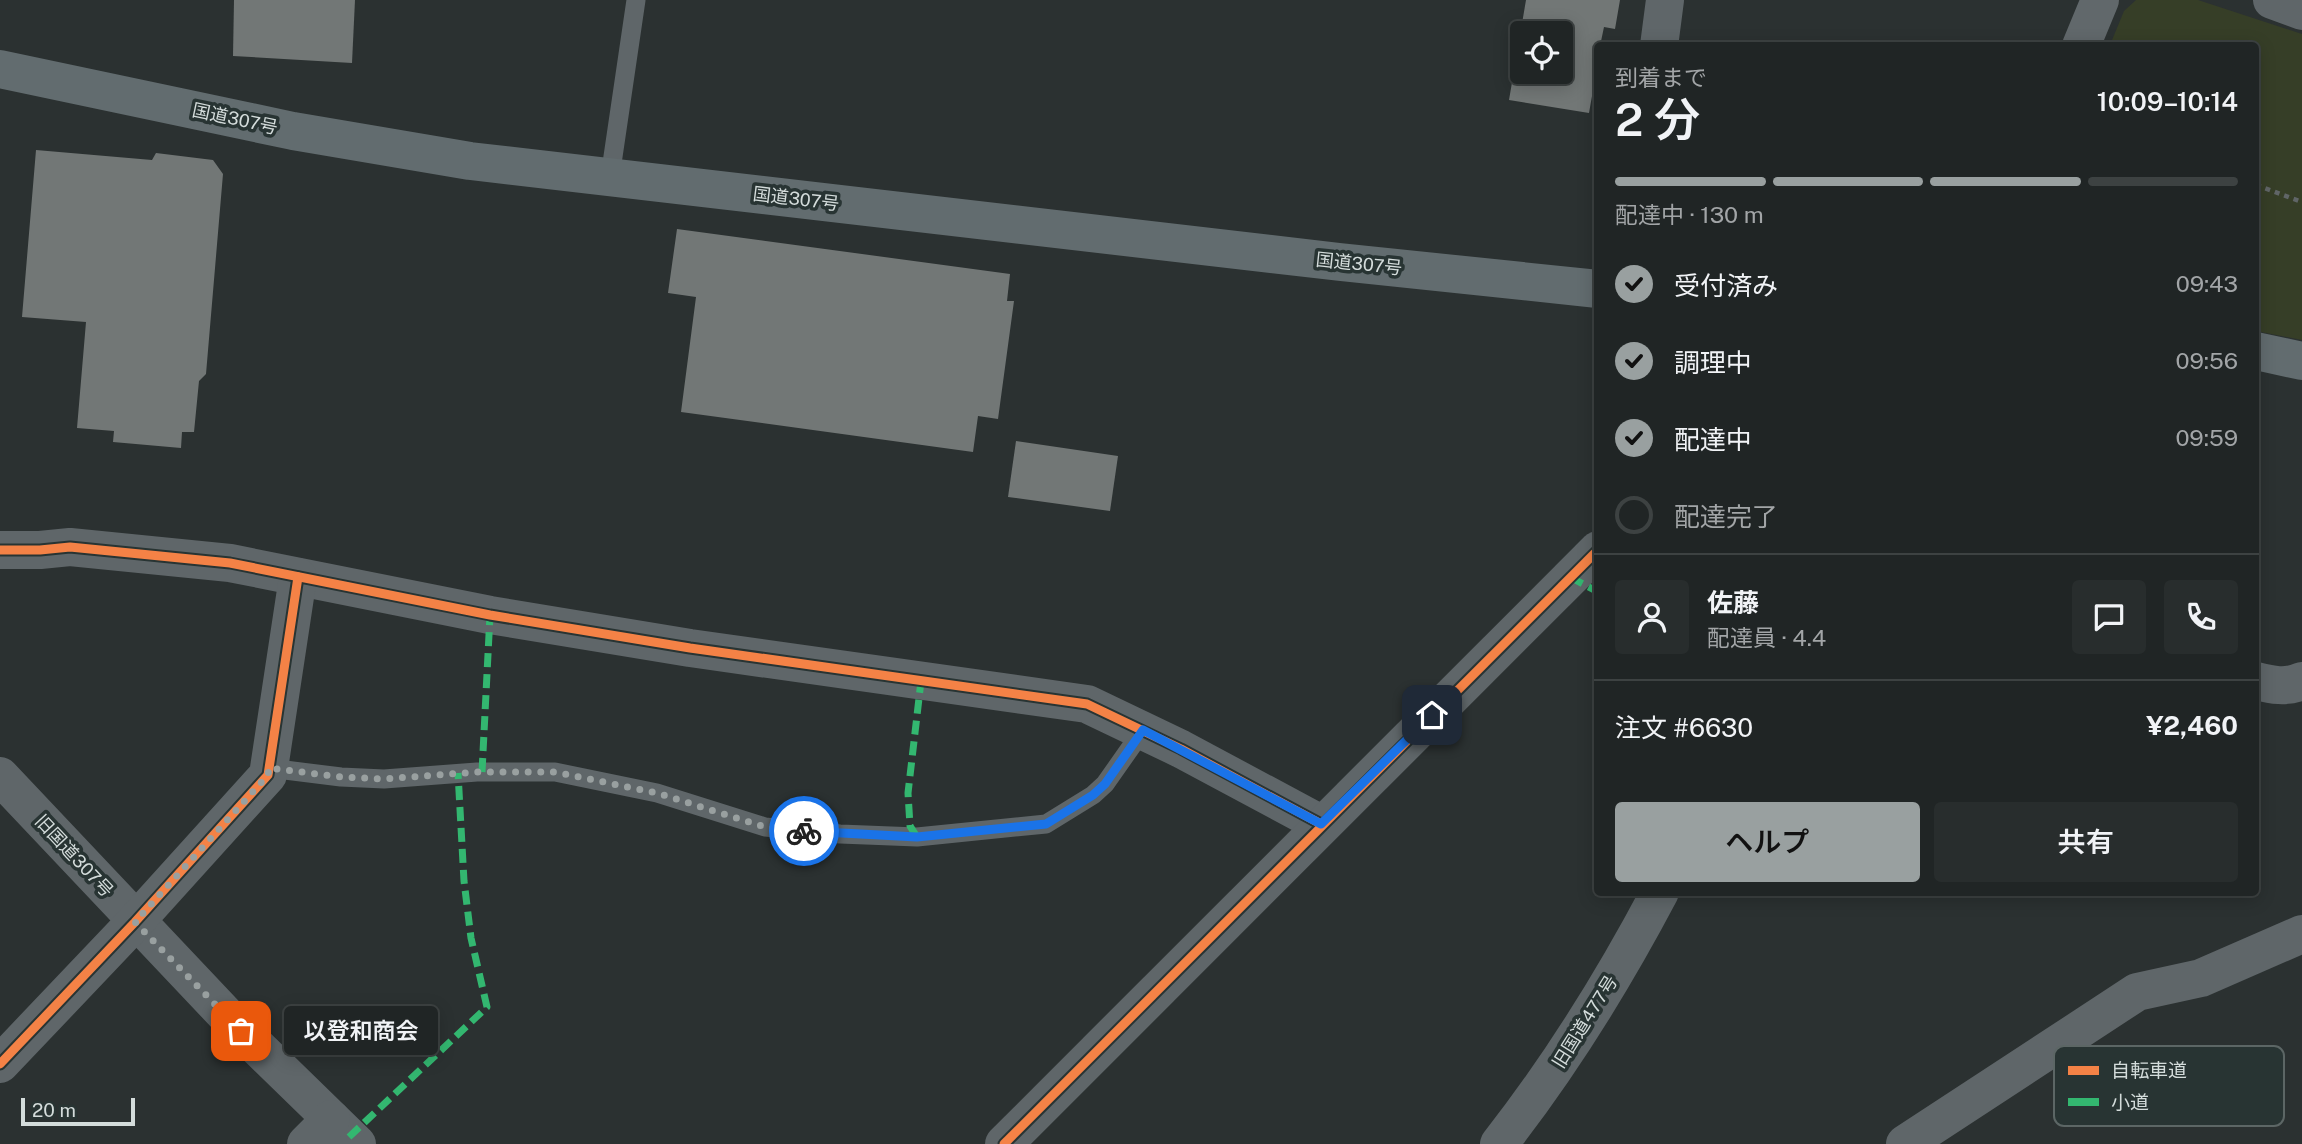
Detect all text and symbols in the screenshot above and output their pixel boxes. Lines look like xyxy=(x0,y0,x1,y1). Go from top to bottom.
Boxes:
map controls xyxy=(1510,21,1573,84)
button: locate xyxy=(1510,21,1573,84)
text: 到着まで xyxy=(1615,64,1707,91)
text: 10:09–10:14 xyxy=(2097,86,2238,117)
text: 2 分 xyxy=(1615,92,1700,146)
street label: 国道307号 xyxy=(191,99,280,138)
street label: 国道307号 xyxy=(752,183,840,214)
text: 配達中 · 130 m xyxy=(1615,201,1764,228)
street label: 国道307号 xyxy=(1315,249,1403,278)
icon: check xyxy=(1615,265,1653,303)
text: 受付済み xyxy=(1674,270,1778,301)
text: 09:43 xyxy=(2176,270,2238,297)
icon: check xyxy=(1615,342,1653,380)
text: 調理中 xyxy=(1674,347,1752,378)
text: 09:56 xyxy=(2175,347,2238,374)
icon: check xyxy=(1615,419,1653,457)
text: 配達中 xyxy=(1674,424,1752,455)
text: 09:59 xyxy=(2175,424,2238,451)
text: 配達完了 xyxy=(1674,501,1778,532)
button: person xyxy=(1615,580,1689,654)
button: chat xyxy=(2072,580,2146,654)
button: phone xyxy=(2164,580,2238,654)
text: 佐藤 xyxy=(1707,587,1759,618)
text: 配達員 · 4.4 xyxy=(1707,624,1826,651)
pin xyxy=(1402,685,1462,745)
icon: home xyxy=(1413,696,1451,734)
text: ¥2,460 xyxy=(2146,710,2238,741)
text: 注文 #6630 xyxy=(1615,712,1753,743)
courier xyxy=(769,796,839,866)
button: ヘルプ xyxy=(1615,802,1920,882)
button: 共有 xyxy=(1934,802,2238,882)
street label: 旧国道307号 xyxy=(31,810,118,901)
icon: bike xyxy=(785,812,823,850)
street label: 旧国道477号 xyxy=(1548,972,1621,1072)
pin xyxy=(211,1001,271,1061)
callout: 以登和商会 xyxy=(283,1006,437,1056)
icon: bag xyxy=(222,1012,260,1050)
text: 以登和商会 xyxy=(304,1017,419,1044)
legend xyxy=(2054,1046,2284,1126)
text: 自転車道 xyxy=(2111,1059,2187,1081)
text: 小道 xyxy=(2111,1091,2149,1113)
scale bar xyxy=(21,1095,135,1127)
text: 20 m xyxy=(32,1099,76,1121)

